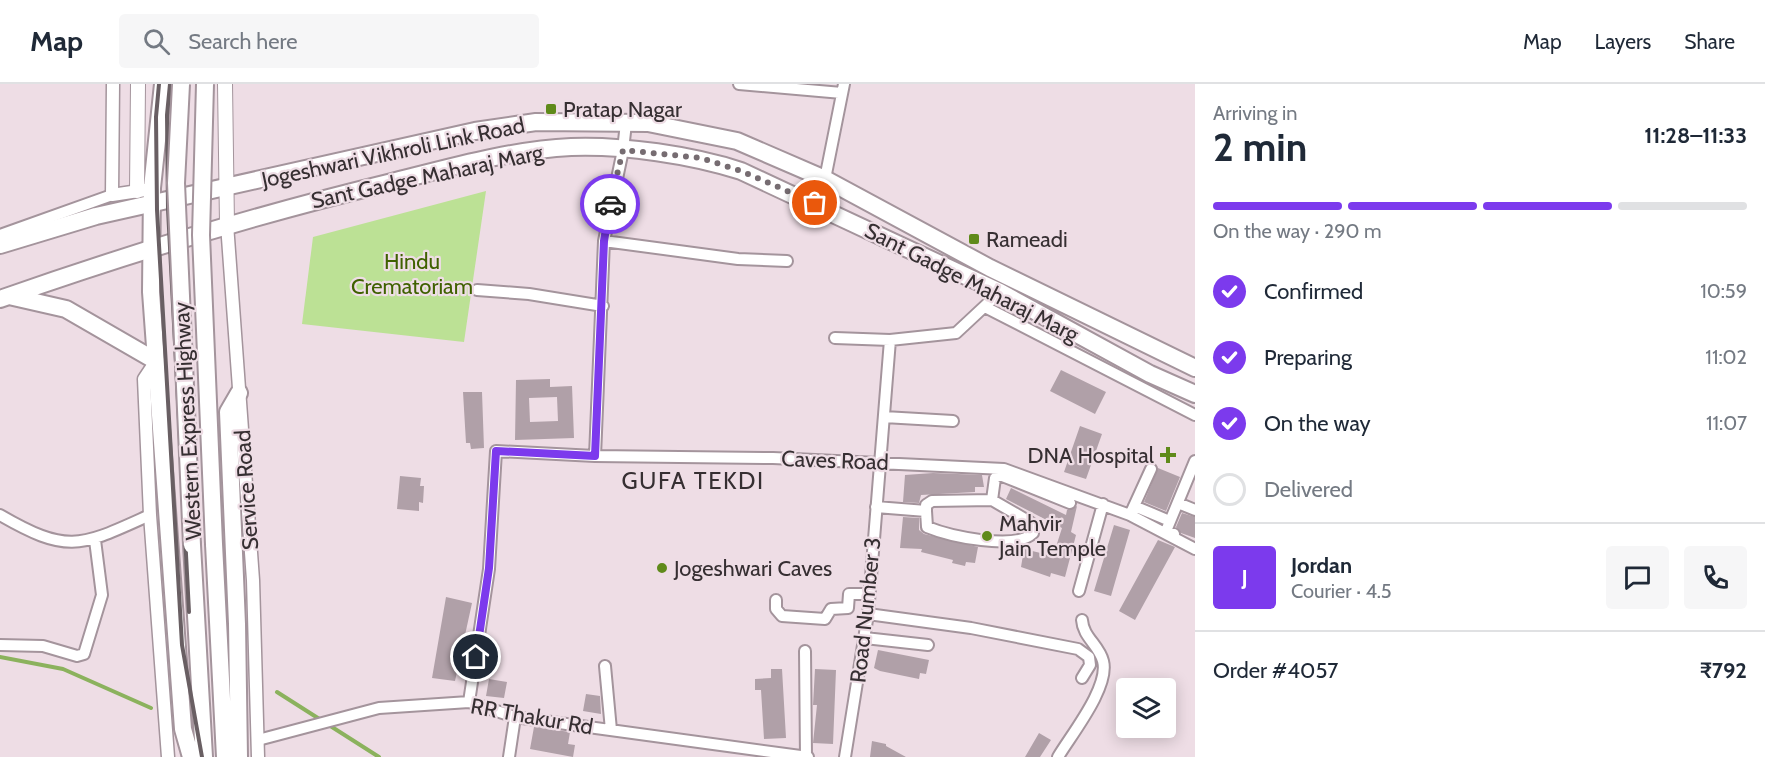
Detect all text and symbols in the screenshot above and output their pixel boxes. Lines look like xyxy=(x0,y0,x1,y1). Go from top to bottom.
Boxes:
search box xyxy=(119,14,539,68)
text: Map xyxy=(30,24,83,58)
icon: search xyxy=(140,25,173,58)
text: Search here xyxy=(188,28,297,55)
text: Map xyxy=(1523,29,1562,54)
text: Layers xyxy=(1595,29,1651,54)
text: Share xyxy=(1684,29,1735,54)
place label: Pratap Nagar xyxy=(563,96,682,123)
text: Arriving in xyxy=(1213,101,1297,125)
marker: Pratap Nagar xyxy=(544,102,558,116)
street label: Jogeshwari Vikhroli Link Road xyxy=(258,111,527,194)
text: 11:28–11:33 xyxy=(1644,122,1747,149)
text: 2 min xyxy=(1213,123,1307,171)
street label: Sant Gadge Maharaj Marg xyxy=(309,138,547,214)
courier xyxy=(580,174,640,234)
pin xyxy=(789,177,840,228)
icon: bag xyxy=(798,186,831,219)
icon: car xyxy=(594,188,627,221)
street label: Sant Gadge Maharaj Marg xyxy=(860,217,1084,349)
text: On the way · 290 m xyxy=(1213,219,1382,243)
place label: Rameadi xyxy=(986,226,1068,253)
marker: Rameadi xyxy=(967,232,981,246)
park label: Hindu Crematoriam xyxy=(351,248,473,300)
icon: check xyxy=(1213,275,1246,308)
text: Confirmed xyxy=(1264,278,1363,305)
text: 10:59 xyxy=(1700,279,1747,303)
street label: Western Express Highway xyxy=(168,301,207,541)
icon: check xyxy=(1213,341,1246,374)
text: Preparing xyxy=(1264,344,1352,371)
text: 11:02 xyxy=(1705,345,1747,369)
icon: check xyxy=(1213,407,1246,440)
text: On the way xyxy=(1264,410,1371,437)
text: 11:07 xyxy=(1706,411,1747,435)
street label: Service Road xyxy=(229,429,264,551)
place label: DNA Hospital xyxy=(1028,442,1155,469)
street label: Caves Road xyxy=(781,445,889,476)
marker: DNA Hospital xyxy=(1159,446,1177,464)
district label: GUFA TEKDI xyxy=(621,466,765,495)
text: Delivered xyxy=(1264,476,1353,503)
place label: Mahvir Jain Temple xyxy=(998,510,1106,562)
marker: Mahvir Jain Temple xyxy=(980,529,994,543)
street label: Road Number 3 xyxy=(844,536,887,684)
button: chat xyxy=(1606,546,1669,609)
button: phone xyxy=(1684,546,1747,609)
text: Jordan xyxy=(1291,552,1352,579)
place label: Jogeshwari Caves xyxy=(673,555,832,582)
marker: Jogeshwari Caves xyxy=(655,561,669,575)
text: J xyxy=(1241,564,1248,591)
text: Courier · 4.5 xyxy=(1291,579,1392,603)
pin xyxy=(450,631,501,682)
icon: home xyxy=(459,640,492,673)
text: Order #4057 xyxy=(1213,657,1338,684)
text: ₹792 xyxy=(1700,657,1747,684)
map controls xyxy=(1116,678,1176,738)
button: layers xyxy=(1116,678,1176,738)
street label: RR Thakur Rd xyxy=(469,692,595,741)

